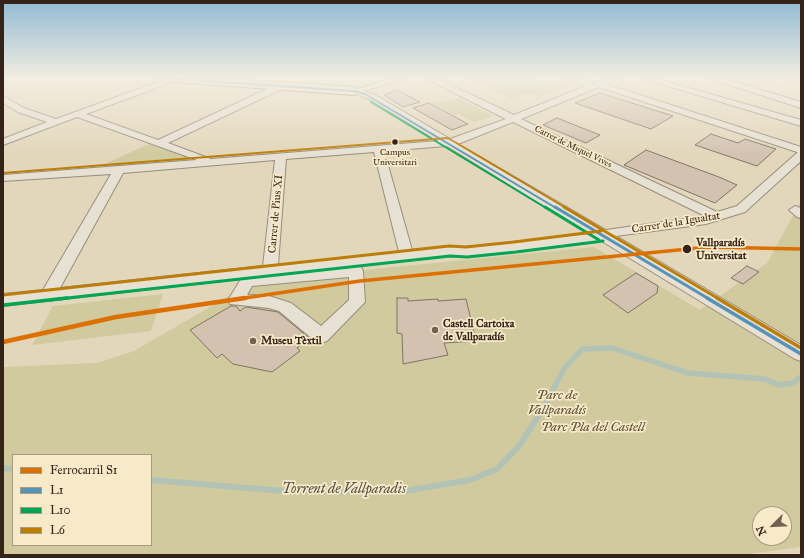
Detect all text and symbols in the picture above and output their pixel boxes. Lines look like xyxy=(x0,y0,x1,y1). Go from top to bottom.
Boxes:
street label: Carrer de Miquel Vives xyxy=(533,124,613,170)
marker: Campus Universitari xyxy=(390,137,400,147)
place label: Campus Universitari xyxy=(373,148,417,169)
street label: Carrer de Pius XI xyxy=(266,174,286,254)
street label: Carrer de la Igualtat xyxy=(631,209,721,237)
place label: Vallparadís Universitat xyxy=(696,236,747,262)
marker: Vallparadís Universitat xyxy=(681,243,693,255)
place label: Castell Cartoixa de Vallparadís xyxy=(443,317,514,343)
marker: Castell Cartoixa de Vallparadís xyxy=(430,325,440,335)
place label: Museu Tèxtil xyxy=(261,334,322,348)
marker: Museu Tèxtil xyxy=(248,336,258,346)
park label: Parc de Vallparadís xyxy=(528,388,586,419)
park label: Parc Pla del Castell xyxy=(541,420,645,436)
legend xyxy=(12,454,152,546)
text: Ferrocarril S1 xyxy=(50,463,118,477)
water label: Torrent de Vallparadis xyxy=(282,482,406,498)
text: L1 xyxy=(50,483,64,497)
text: L10 xyxy=(50,503,71,517)
north arrow xyxy=(752,506,792,546)
text: L6 xyxy=(50,523,65,537)
text: N xyxy=(754,524,769,538)

